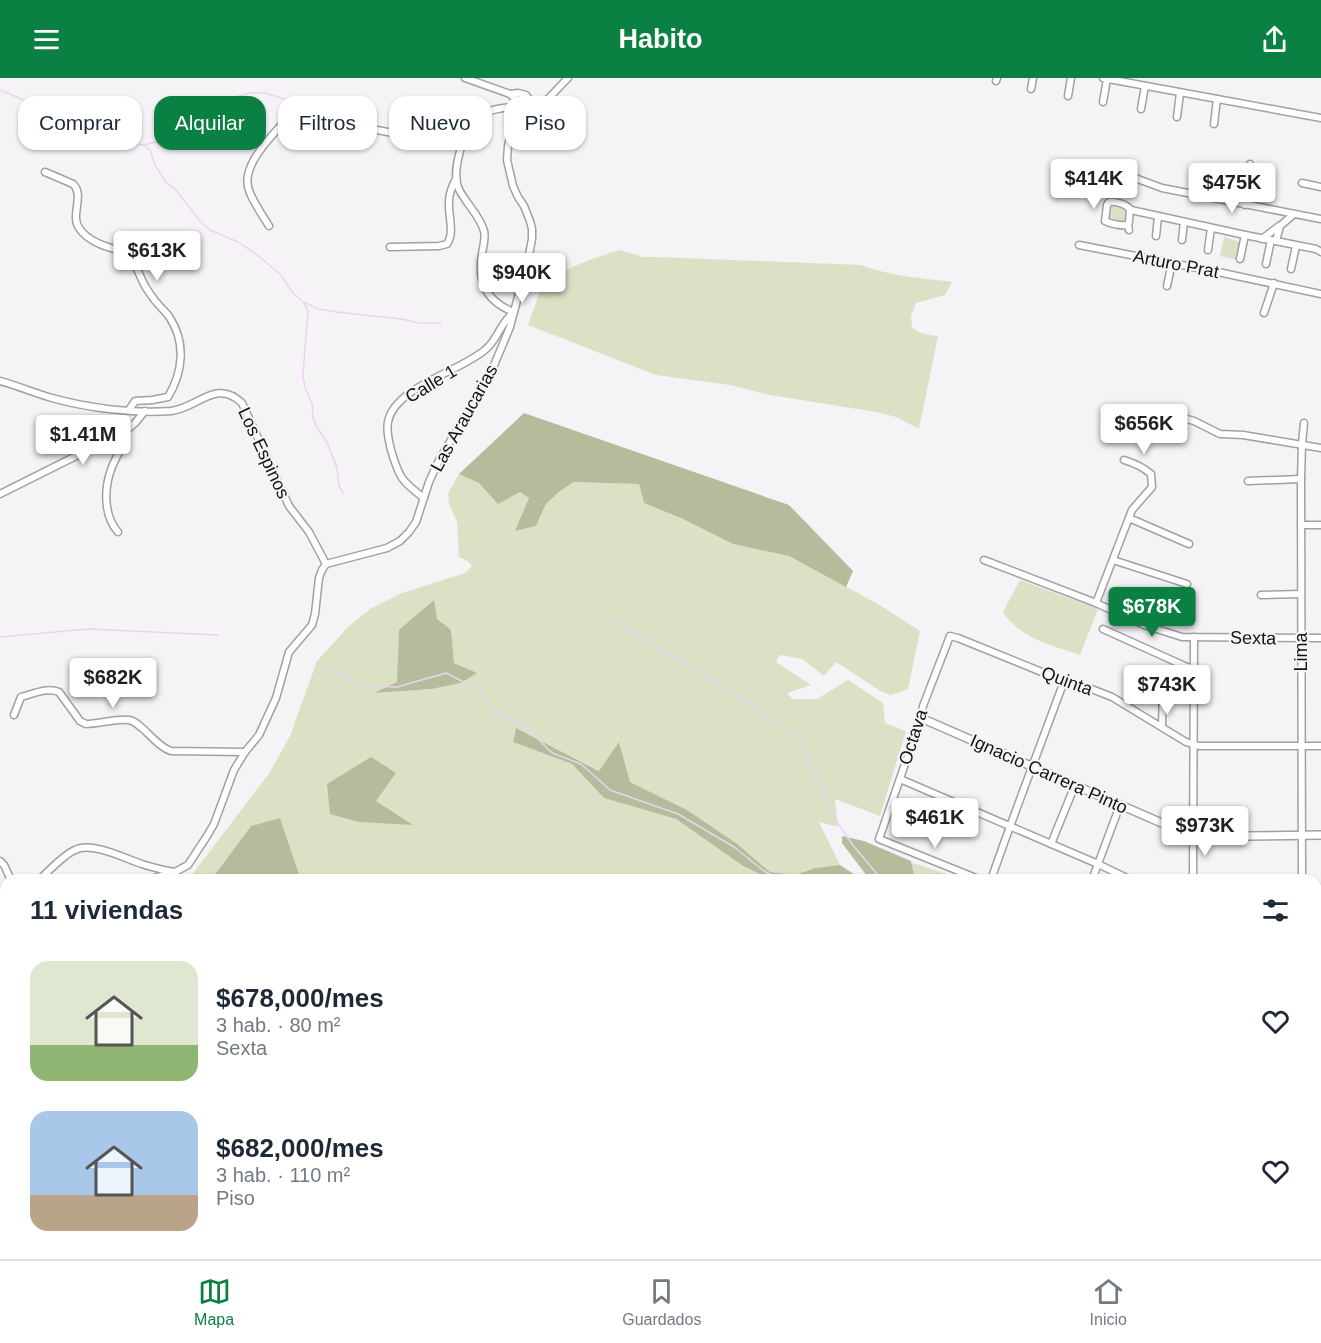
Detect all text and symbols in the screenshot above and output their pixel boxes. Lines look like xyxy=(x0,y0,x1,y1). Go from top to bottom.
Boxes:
icon: menu xyxy=(30,23,63,56)
icon: share xyxy=(1258,23,1291,56)
text: Habito xyxy=(619,24,703,54)
chip: Comprar xyxy=(18,96,142,150)
chip: Alquilar xyxy=(154,96,266,150)
chip: Filtros xyxy=(278,96,377,150)
chip: Nuevo xyxy=(389,96,492,150)
chip: Piso xyxy=(504,96,586,150)
pin: $414K xyxy=(1052,159,1136,210)
pin: $475K xyxy=(1190,163,1274,214)
text: $414K xyxy=(1065,167,1123,189)
text: $475K xyxy=(1203,171,1261,193)
pin: $613K xyxy=(115,231,199,282)
text: $613K xyxy=(128,239,186,261)
street label: Arturo Prat xyxy=(1131,246,1221,282)
pin: $940K xyxy=(480,253,564,304)
text: $940K xyxy=(493,261,551,283)
street label: Calle 1 xyxy=(402,361,460,407)
street label: Las Araucarias xyxy=(426,361,502,475)
street label: Los Espinos xyxy=(234,404,294,502)
pin: $656K xyxy=(1102,404,1186,455)
text: $656K xyxy=(1115,412,1173,434)
pin: $1.41M xyxy=(34,415,132,466)
text: $1.41M xyxy=(50,423,116,445)
pin: $678K xyxy=(1110,587,1194,638)
text: $678K xyxy=(1123,595,1181,617)
street label: Sexta xyxy=(1230,628,1277,648)
street label: Lima xyxy=(1291,632,1311,672)
pin: $682K xyxy=(71,658,155,709)
street label: Quinta xyxy=(1039,663,1096,700)
pin: $743K xyxy=(1125,665,1209,716)
text: $682K xyxy=(84,666,142,688)
text: $743K xyxy=(1138,673,1196,695)
street label: Octava xyxy=(895,706,932,767)
street label: Ignacio Carrera Pinto xyxy=(967,730,1131,818)
pin: $461K xyxy=(893,798,977,849)
text: $461K xyxy=(906,806,964,828)
pin: $973K xyxy=(1163,806,1247,857)
text: $973K xyxy=(1176,814,1234,836)
icon: filters xyxy=(1259,894,1292,927)
text: 11 viviendas xyxy=(30,895,183,925)
text: $678,000/mes xyxy=(216,983,384,1013)
icon: home xyxy=(78,985,150,1057)
icon: heart xyxy=(1259,1005,1292,1038)
text: 3 hab. · 80 m² xyxy=(216,1014,341,1036)
text: Sexta xyxy=(216,1037,267,1059)
text: $682,000/mes xyxy=(216,1133,384,1163)
icon: home xyxy=(78,1135,150,1207)
icon: heart xyxy=(1259,1155,1292,1188)
text: 3 hab. · 110 m² xyxy=(216,1164,350,1186)
text: Piso xyxy=(216,1187,255,1209)
tab: Mapa xyxy=(194,1275,234,1329)
tab: Guardados xyxy=(622,1275,701,1329)
tab: Inicio xyxy=(1090,1275,1127,1329)

